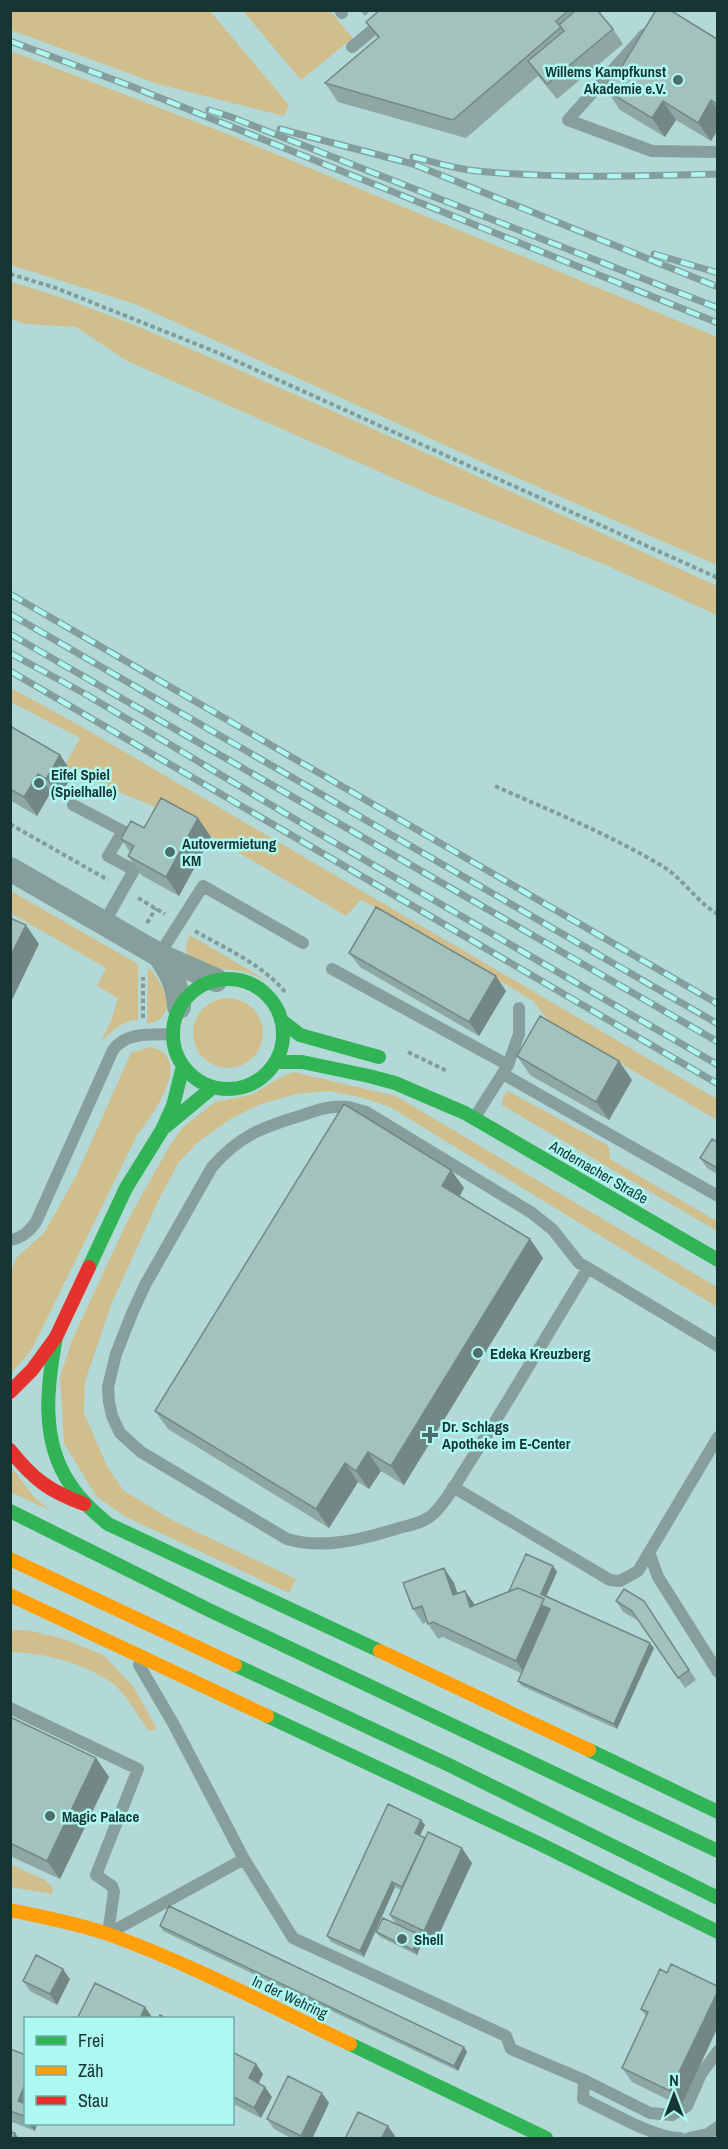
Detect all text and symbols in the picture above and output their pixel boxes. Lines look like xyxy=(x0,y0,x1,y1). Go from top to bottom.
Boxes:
place label: Willems Kampfkunst Akademie e.V. xyxy=(545,61,666,99)
marker: Willems Kampfkunst Akademie e.V. xyxy=(671,73,685,87)
place label: Eifel Spiel (Spielhalle) xyxy=(51,764,117,802)
marker: Eifel Spiel (Spielhalle) xyxy=(32,776,46,790)
place label: Autovermietung KM xyxy=(182,833,277,871)
marker: Autovermietung KM xyxy=(163,845,177,859)
street label: Andernacher Straße xyxy=(545,1135,652,1209)
place label: Edeka Kreuzberg xyxy=(490,1343,591,1364)
marker: Edeka Kreuzberg xyxy=(471,1346,485,1360)
place label: Dr. Schlags Apotheke im E-Center xyxy=(442,1416,571,1454)
marker: Dr. Schlags Apotheke im E-Center xyxy=(423,1428,437,1442)
place label: Magic Palace xyxy=(62,1806,139,1827)
marker: Magic Palace xyxy=(43,1809,57,1823)
place label: Shell xyxy=(414,1929,443,1950)
marker: Shell xyxy=(395,1932,409,1946)
street label: In der Wehring xyxy=(249,1970,331,2024)
legend xyxy=(24,2017,234,2125)
text: Frei xyxy=(78,2028,104,2053)
text: Zäh xyxy=(78,2058,103,2083)
north arrow xyxy=(644,2065,704,2125)
text: N xyxy=(669,2069,679,2091)
text: Stau xyxy=(78,2088,108,2113)

